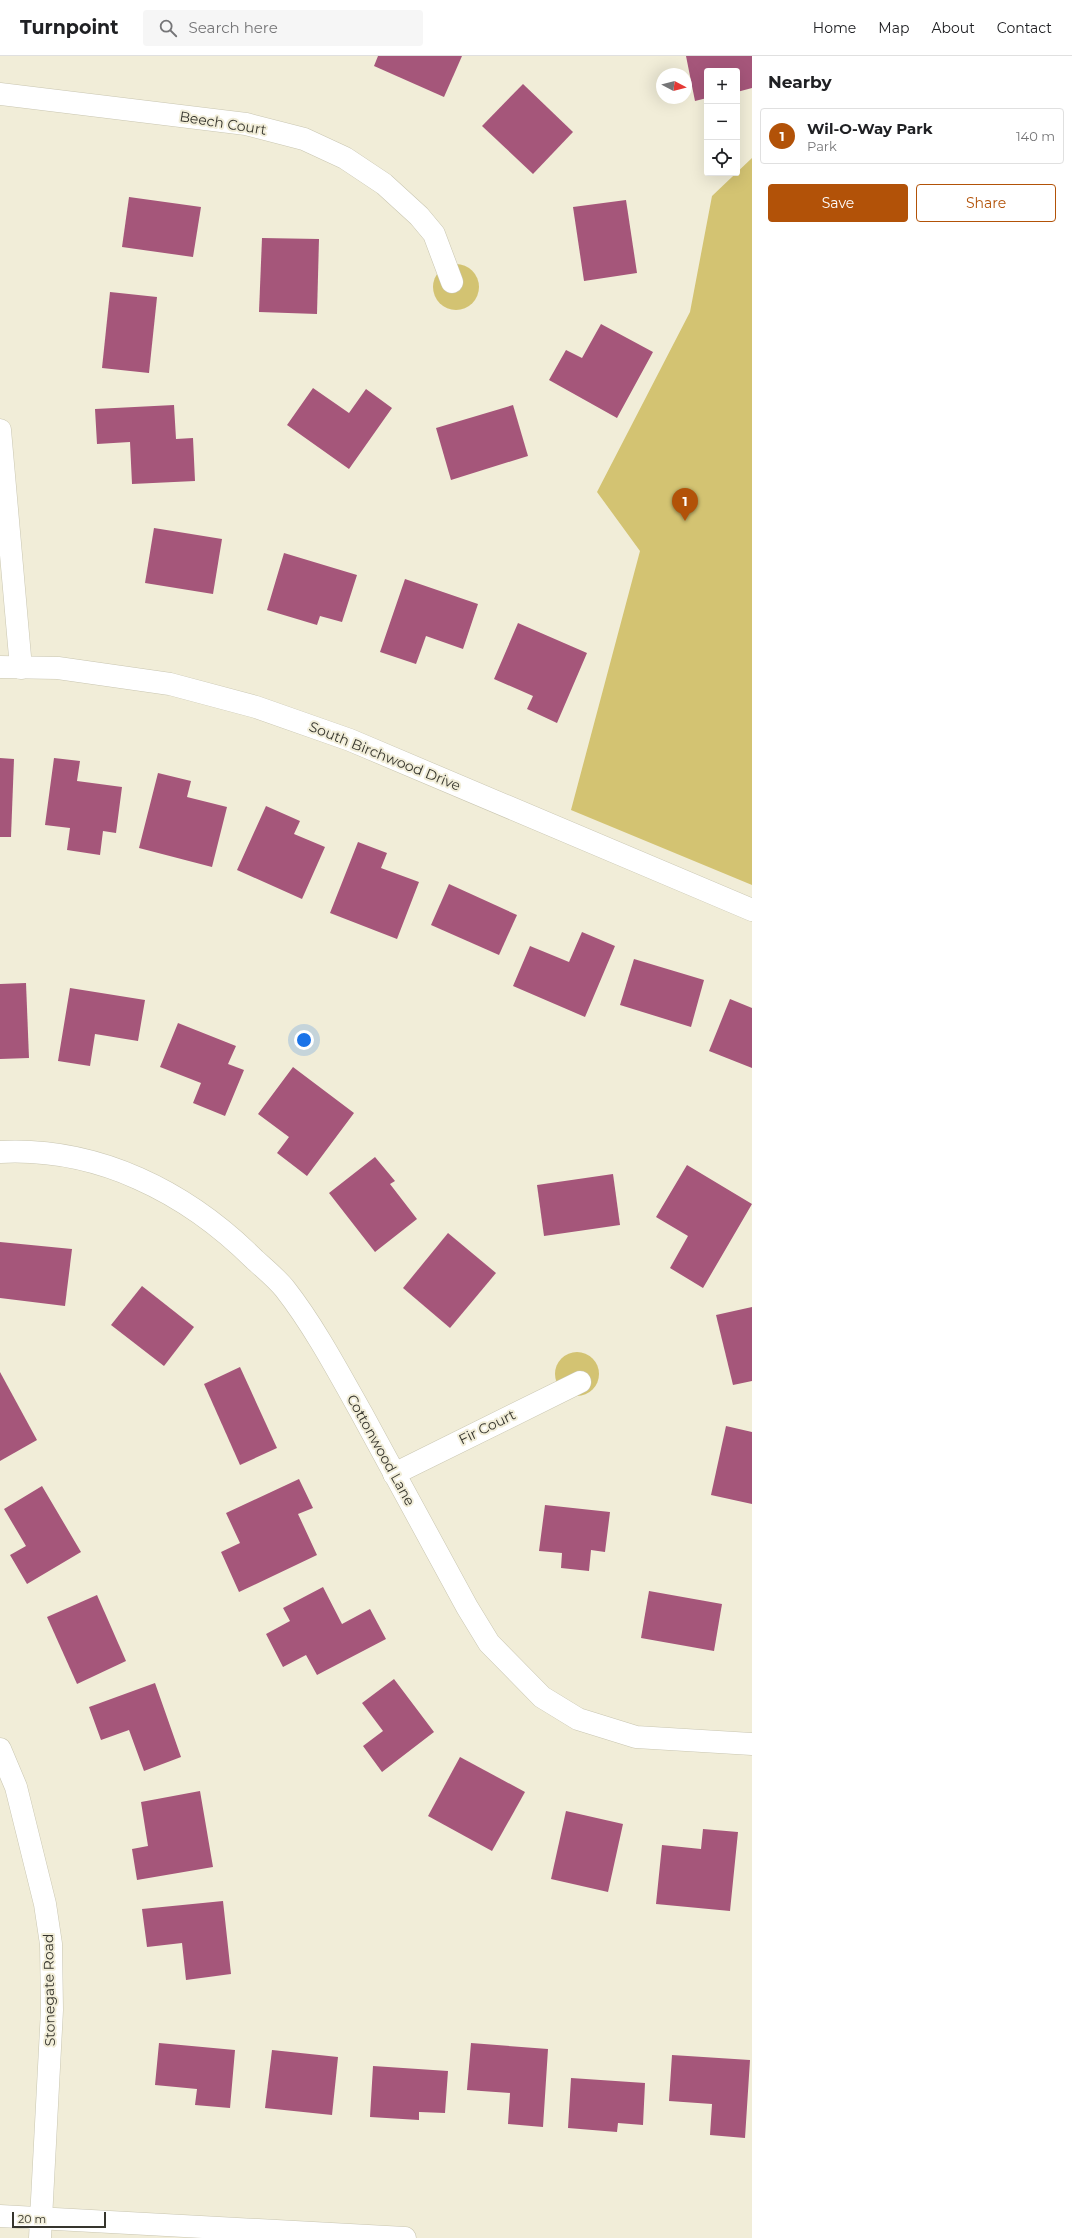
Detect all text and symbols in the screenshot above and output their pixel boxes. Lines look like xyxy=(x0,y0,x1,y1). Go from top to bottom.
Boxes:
search box xyxy=(143,10,423,46)
text: Turnpoint xyxy=(20,16,119,39)
icon: search xyxy=(157,17,179,39)
text: Search here xyxy=(189,18,278,37)
text: Home xyxy=(813,19,856,37)
text: Map xyxy=(878,19,909,37)
text: About xyxy=(931,19,975,37)
text: Contact xyxy=(997,19,1052,37)
north arrow xyxy=(656,68,692,104)
map controls xyxy=(704,68,740,176)
button: + xyxy=(704,68,740,104)
text: Nearby xyxy=(768,72,832,92)
button: − xyxy=(704,104,740,140)
street label: Beech Court xyxy=(178,107,268,139)
text: Wil-O-Way Park xyxy=(807,119,933,138)
text: 1 xyxy=(779,128,785,144)
text: 140 m xyxy=(1016,128,1055,144)
text: Park xyxy=(807,138,837,154)
button: locate xyxy=(704,140,740,176)
button: Save xyxy=(768,184,908,222)
button: Share xyxy=(916,184,1056,222)
pin: 1 xyxy=(672,488,698,521)
street label: South Birchwood Drive xyxy=(307,717,463,795)
your location xyxy=(294,1030,314,1050)
street label: Cottonwood Lane xyxy=(343,1391,419,1509)
street label: Fir Court xyxy=(456,1405,519,1449)
street label: Stonegate Road xyxy=(39,1933,59,2047)
scale bar xyxy=(12,2210,106,2229)
text: 20 m xyxy=(18,2212,46,2226)

